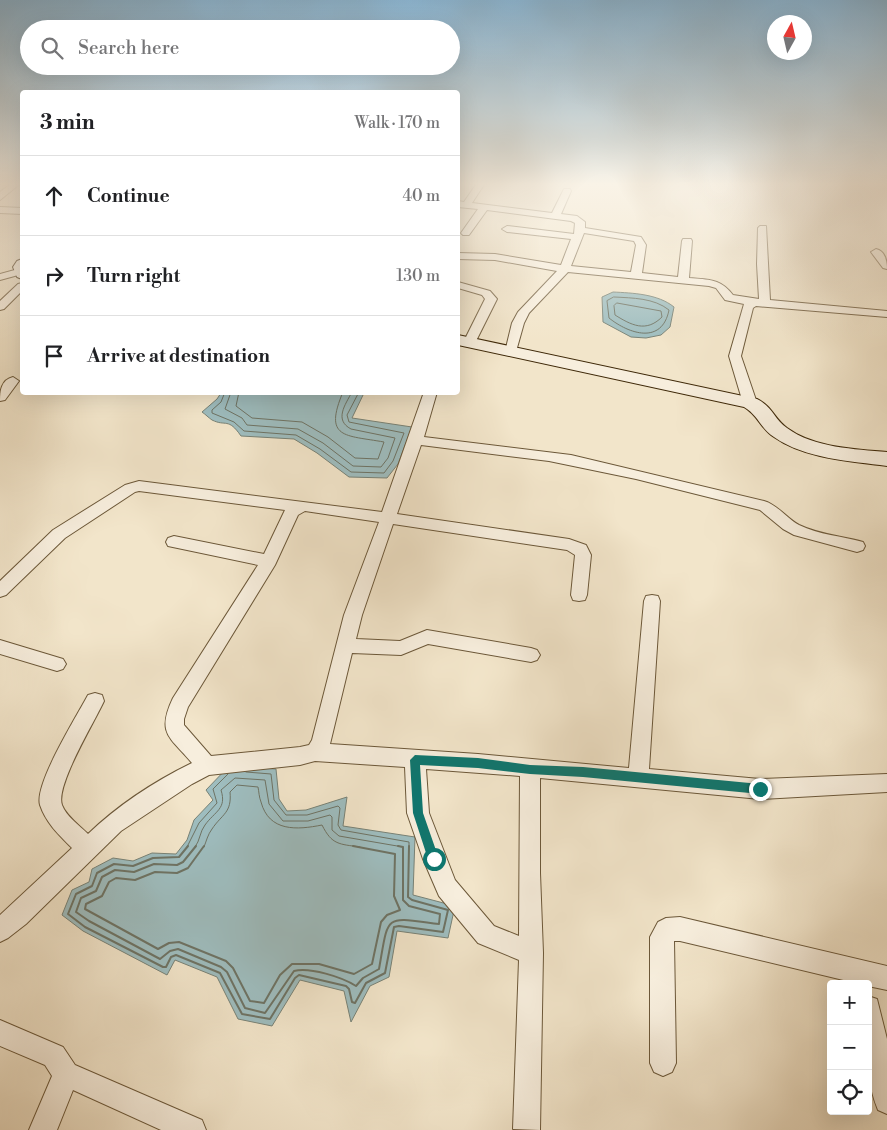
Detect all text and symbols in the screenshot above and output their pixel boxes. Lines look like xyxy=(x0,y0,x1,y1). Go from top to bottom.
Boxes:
north arrow xyxy=(767,15,812,60)
search box xyxy=(20,20,460,75)
icon: search xyxy=(38,34,66,62)
text: Search here xyxy=(78,36,179,60)
text: 3 min xyxy=(40,110,95,136)
text: Walk · 170 m xyxy=(354,113,440,133)
icon: ahead xyxy=(40,182,68,210)
text: Continue xyxy=(87,184,170,208)
text: 40 m xyxy=(403,186,440,206)
icon: right xyxy=(40,262,68,290)
text: Turn right xyxy=(87,264,180,288)
text: 130 m xyxy=(396,266,440,286)
icon: arrive xyxy=(40,342,68,370)
text: Arrive at destination xyxy=(87,344,270,368)
route end xyxy=(749,778,772,801)
route start xyxy=(423,848,446,871)
map controls xyxy=(827,980,872,1115)
button: + xyxy=(827,980,872,1025)
button: − xyxy=(827,1025,872,1070)
button: locate xyxy=(827,1070,872,1115)

